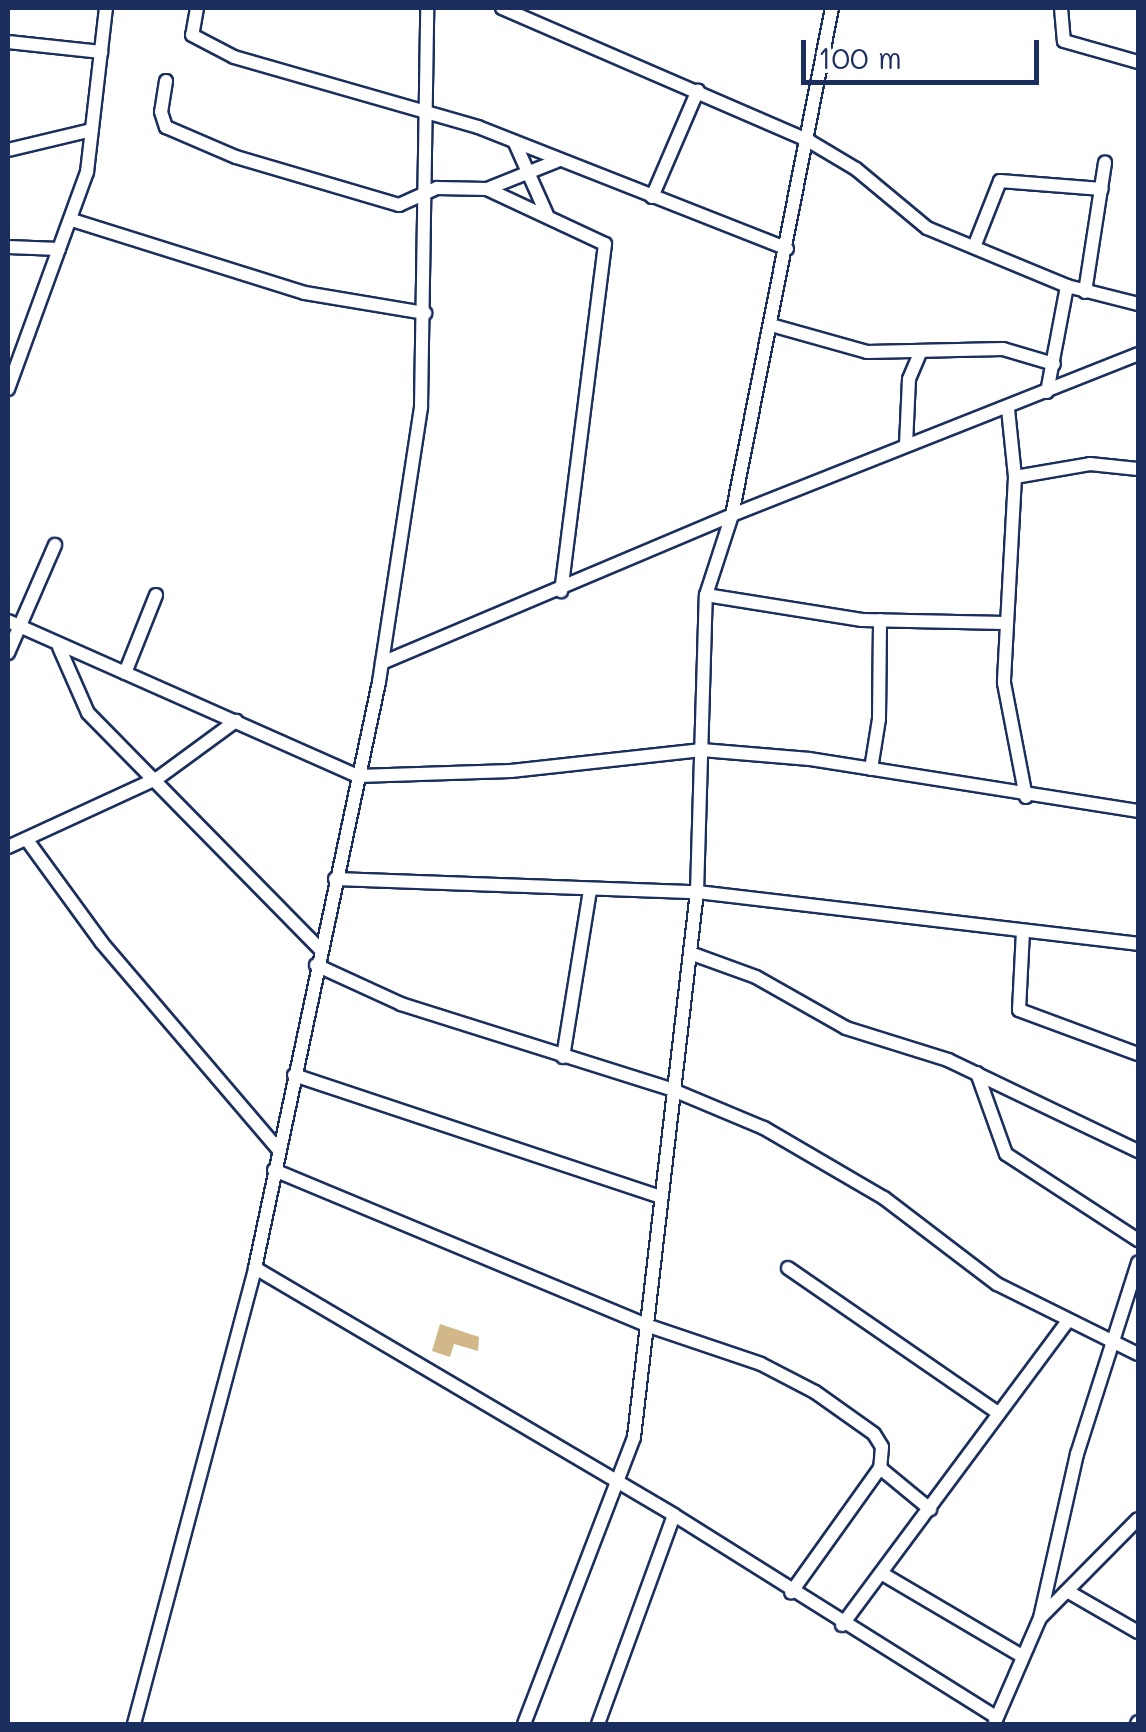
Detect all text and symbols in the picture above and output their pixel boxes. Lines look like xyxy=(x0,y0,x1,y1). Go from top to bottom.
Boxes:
scale bar xyxy=(806,20,1044,82)
text: 100 m xyxy=(818,37,902,77)

